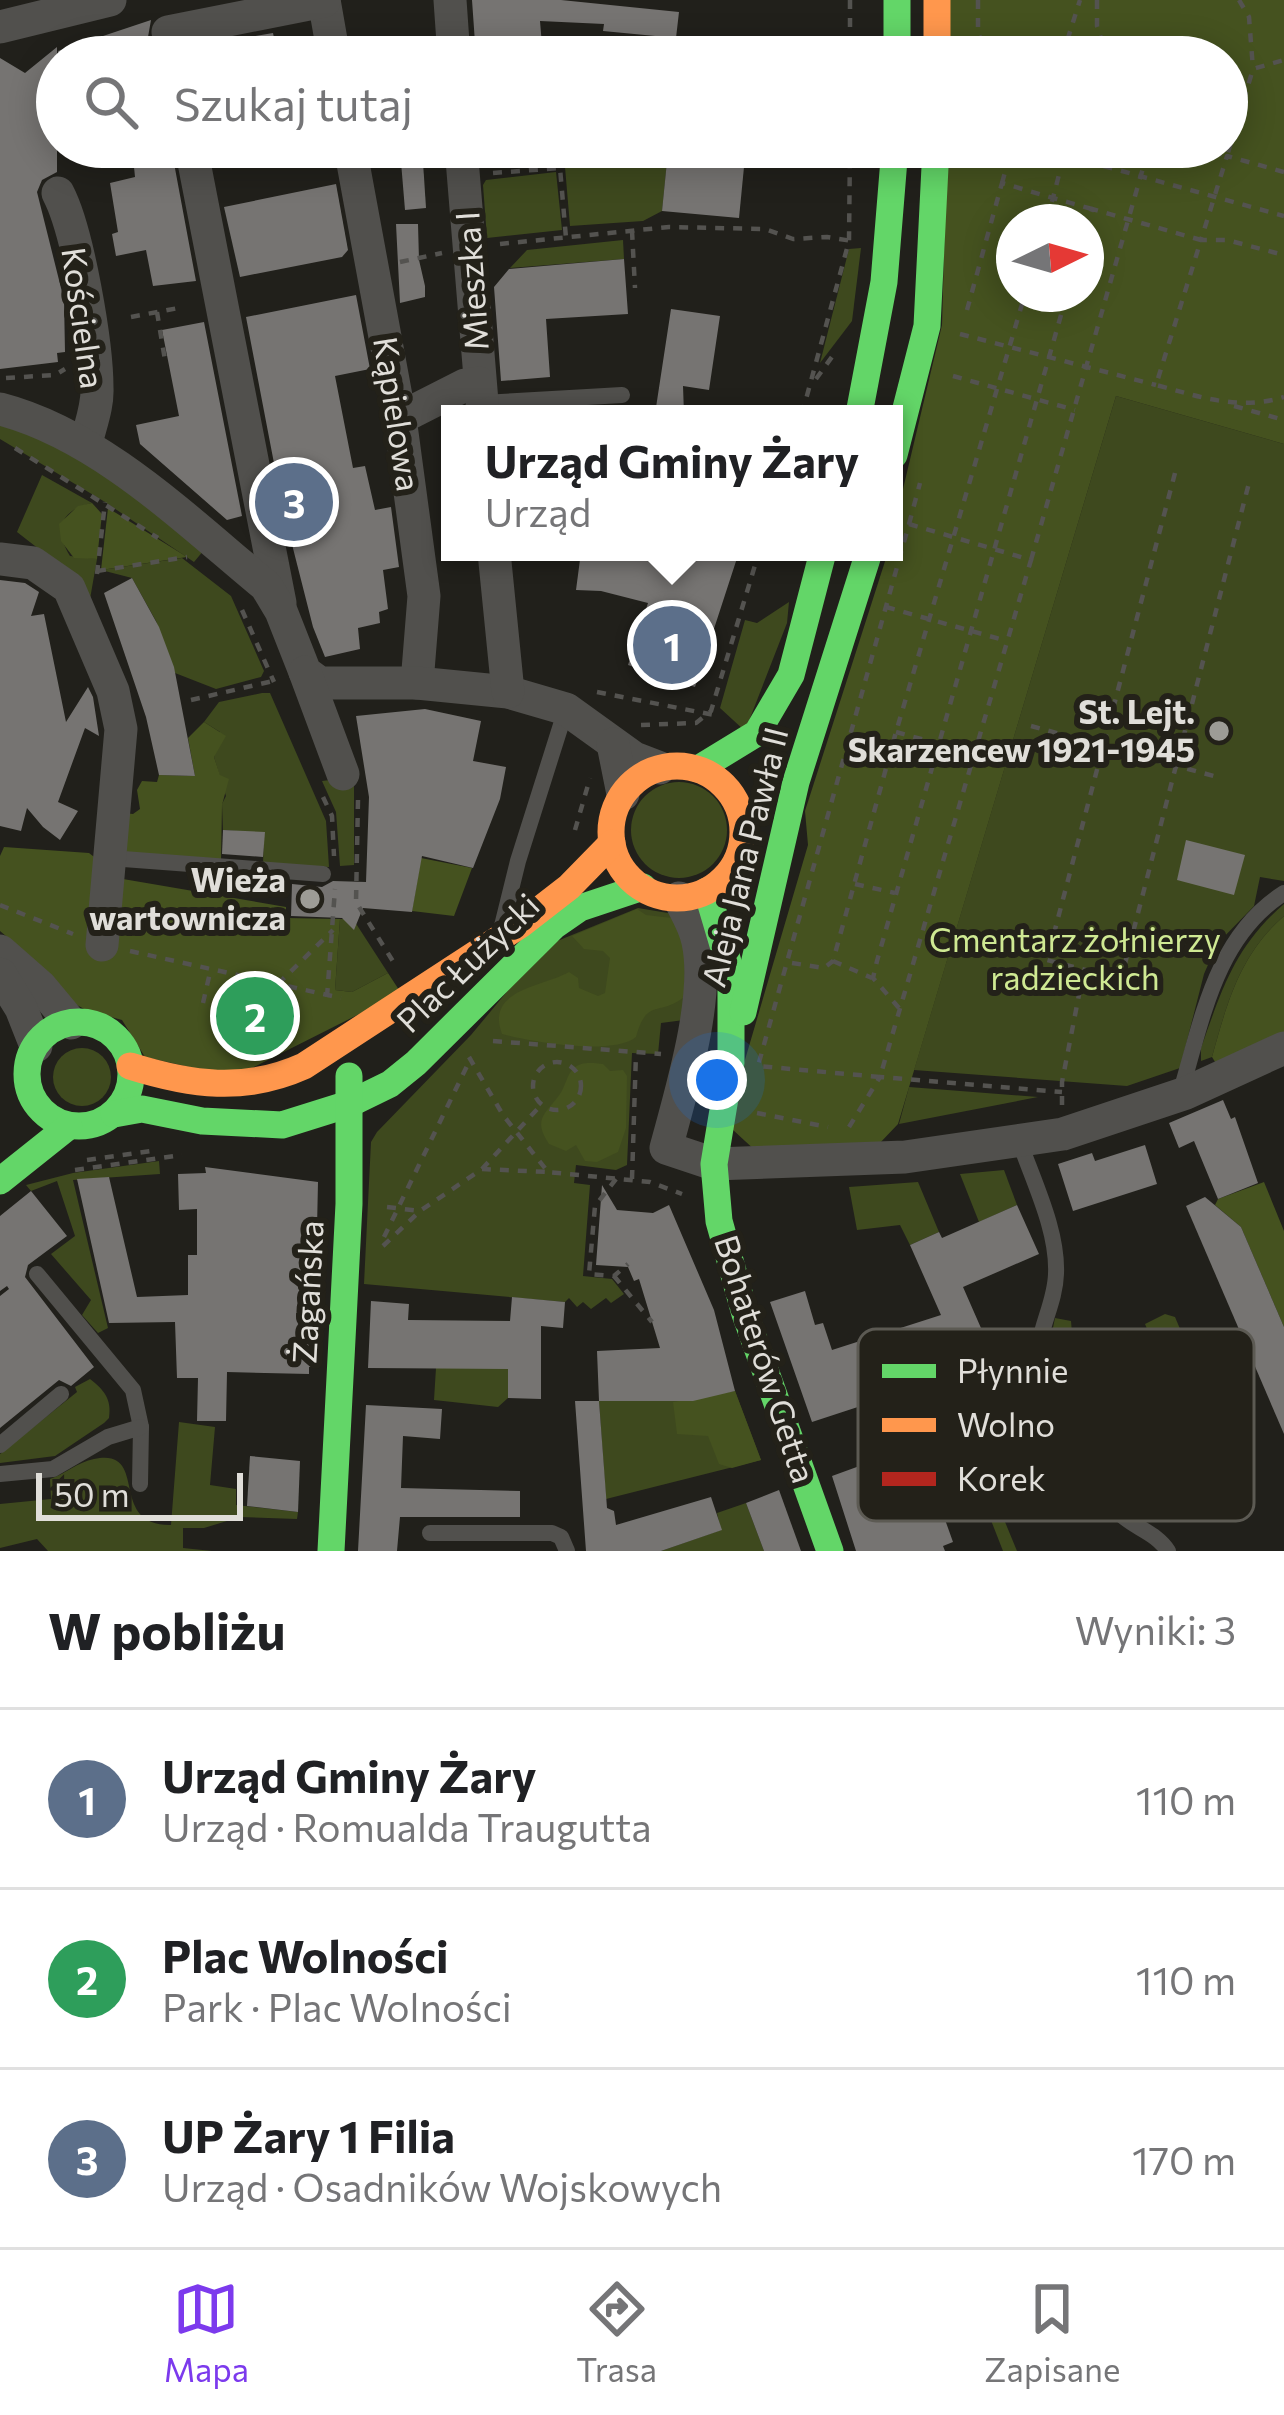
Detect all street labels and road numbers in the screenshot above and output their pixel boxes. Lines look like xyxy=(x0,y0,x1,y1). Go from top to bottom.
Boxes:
street label: Mieszka I xyxy=(445,210,496,352)
street label: Kościelna xyxy=(54,245,115,391)
street label: Kąpielowa xyxy=(366,334,431,494)
street label: Aleja Jana Pawła II xyxy=(691,723,796,991)
street label: Plac Łużycki xyxy=(387,884,547,1040)
street label: Żagańska xyxy=(282,1219,331,1365)
street label: Bohaterów Getta xyxy=(707,1229,826,1488)

